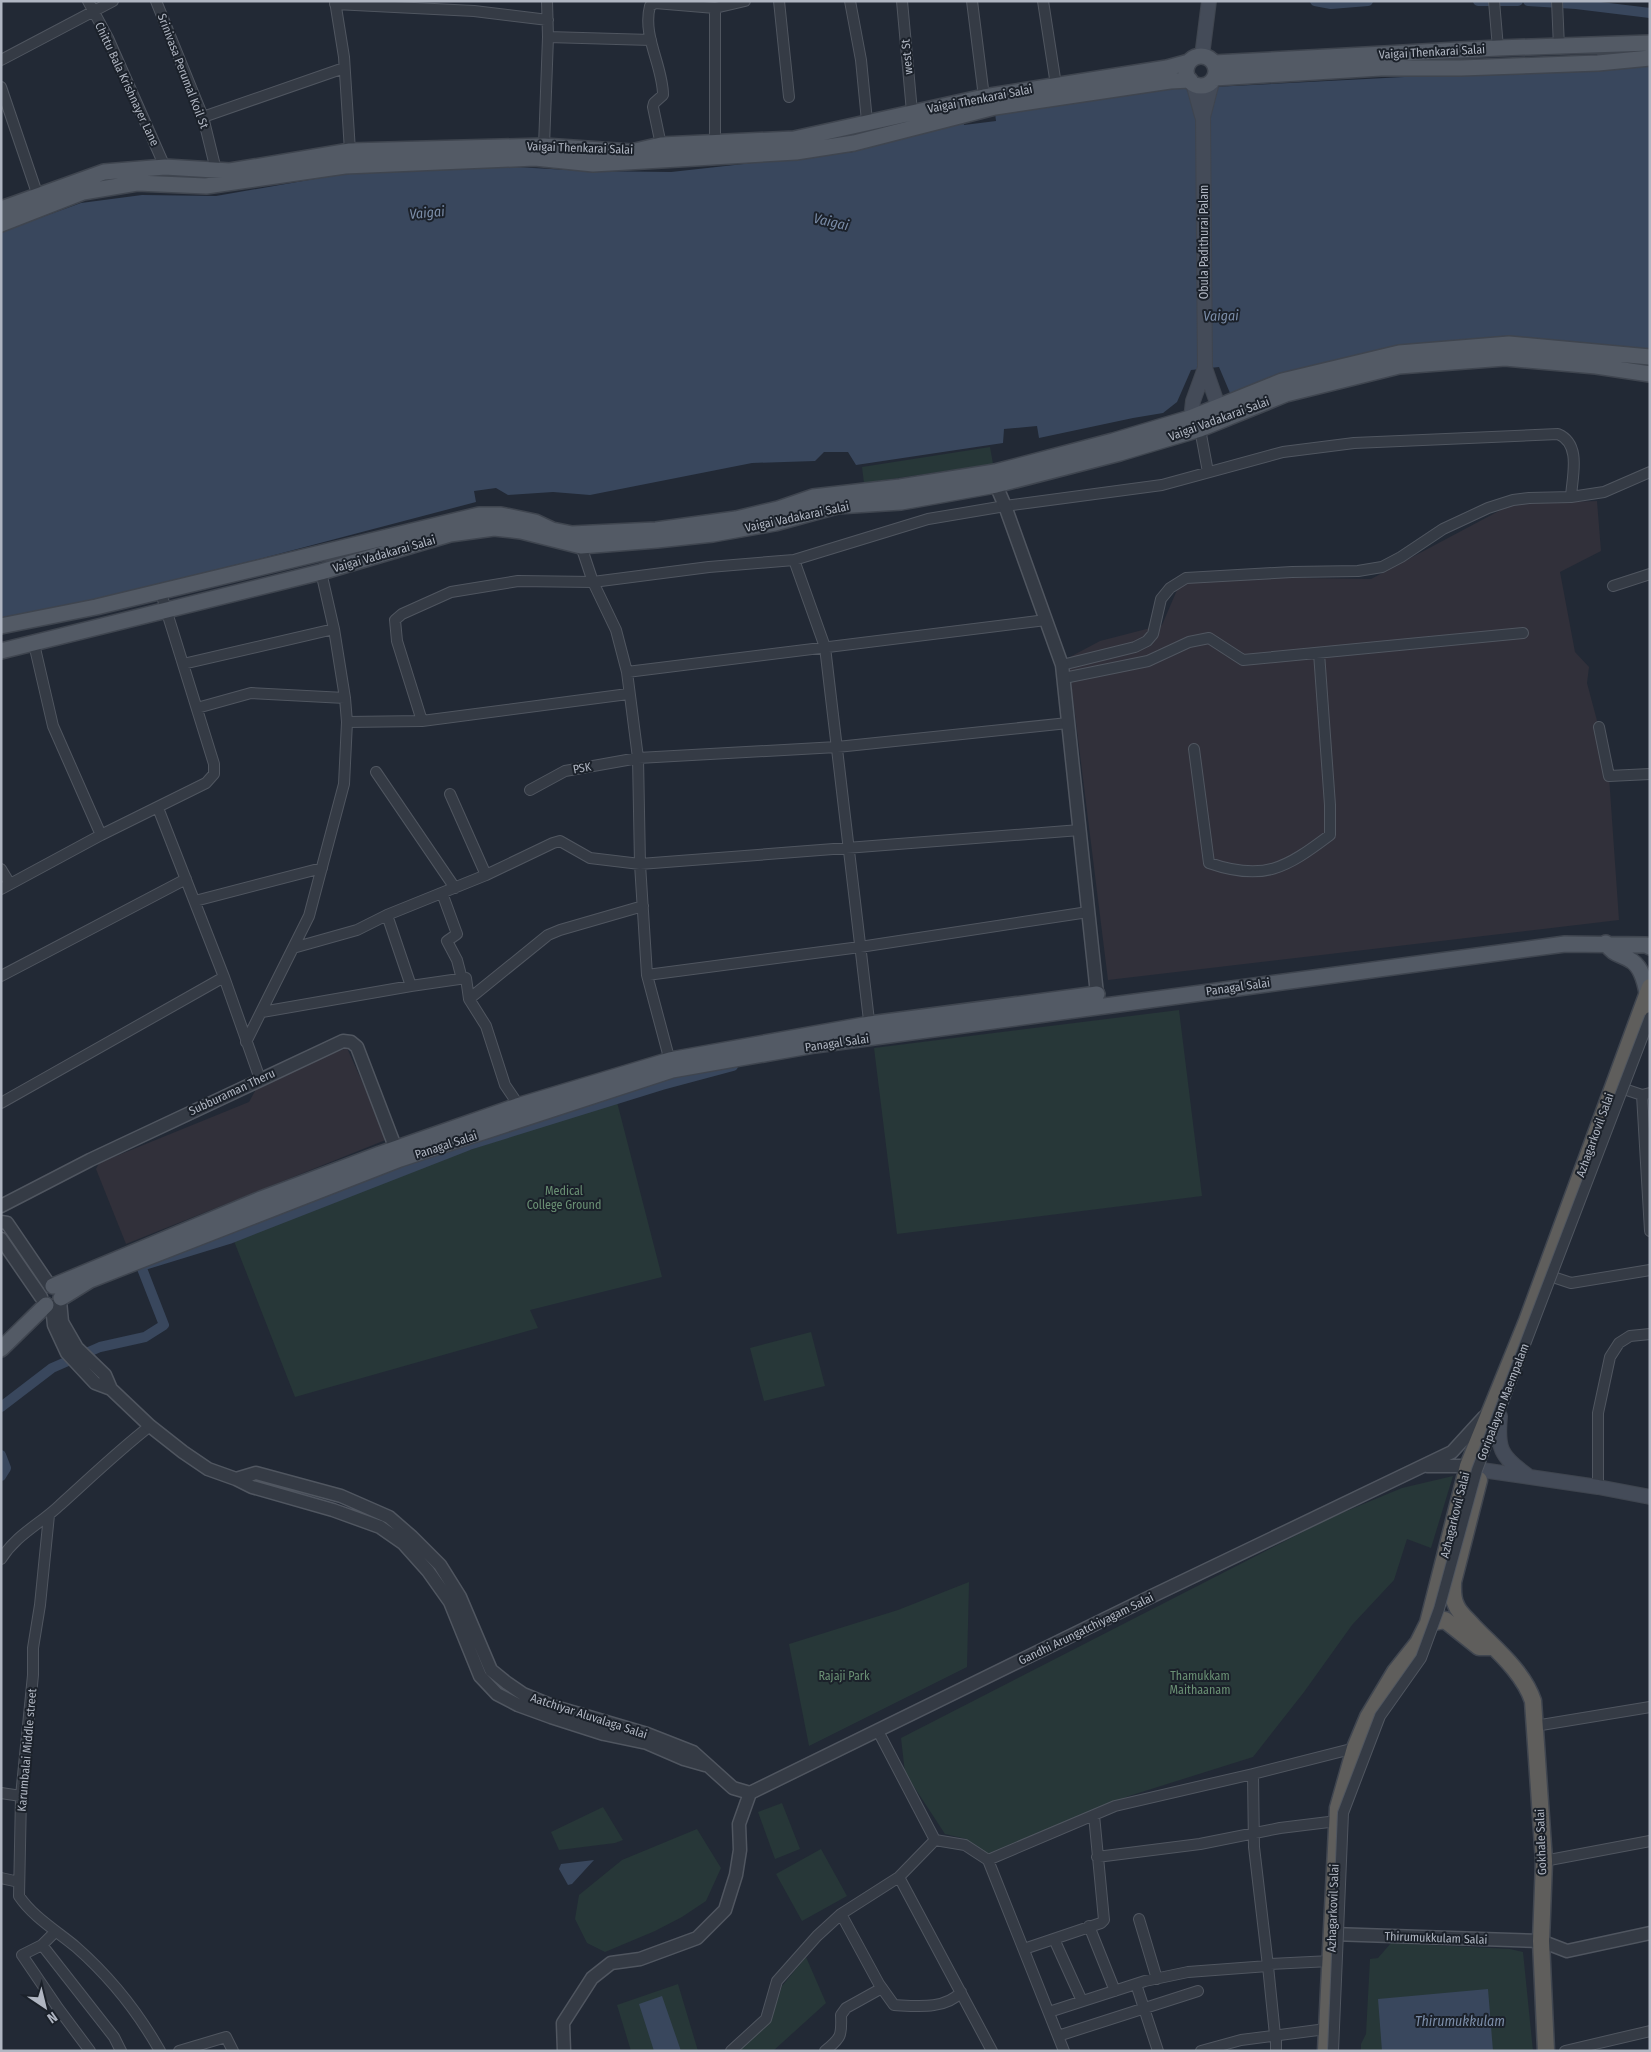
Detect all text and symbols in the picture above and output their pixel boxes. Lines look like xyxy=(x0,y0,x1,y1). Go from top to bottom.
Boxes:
street label: Srinivasa Perumal Koil St xyxy=(155,12,211,130)
street label: Chittu Bala Krishnayer Lane xyxy=(92,20,162,148)
street label: west St xyxy=(898,39,916,75)
street label: Vaigai Thenkarai Salai xyxy=(1379,42,1485,62)
street label: Vaigai Thenkarai Salai xyxy=(926,82,1034,116)
street label: Vaigai Thenkarai Salai xyxy=(527,139,633,157)
street label: Obula Padithurai Palam xyxy=(1197,185,1211,299)
water label: Vaigai xyxy=(409,203,446,223)
water label: Vaigai xyxy=(812,210,851,234)
water label: Vaigai xyxy=(1203,307,1239,325)
street label: Vaigai Vadakarai Salai xyxy=(1167,394,1271,444)
street label: Vaigai Vadakarai Salai xyxy=(744,499,850,535)
street label: Vaigai Vadakarai Salai xyxy=(331,533,437,575)
street label: PSK xyxy=(572,759,593,776)
street label: Panagal Salai xyxy=(1205,976,1271,998)
street label: Panagal Salai xyxy=(804,1032,870,1054)
street label: Subburaman Theru xyxy=(187,1066,277,1118)
street label: Azhagarkovil Salai xyxy=(1573,1091,1617,1179)
street label: Panagal Salai xyxy=(413,1128,479,1162)
park label: Medical College Ground xyxy=(527,1184,601,1212)
street label: Goripalayam Maempalam xyxy=(1474,1342,1532,1462)
street label: Azhagarkovil Salai xyxy=(1438,1470,1472,1560)
street label: Gandhi Arungatchiyagam Salai xyxy=(1016,1590,1156,1668)
park label: Rajaji Park xyxy=(818,1669,870,1683)
park label: Thamukkam Maithaanam xyxy=(1170,1669,1230,1697)
street label: Karumbalai Middle street xyxy=(15,1688,39,1812)
street label: Aatchiyar Aluvalaga Salai xyxy=(529,1691,649,1741)
street label: Gokhale Salai xyxy=(1533,1809,1549,1875)
street label: Azhagarkovil Salai xyxy=(1324,1864,1342,1952)
street label: Thirumukkulam Salai xyxy=(1384,1929,1488,1947)
north arrow xyxy=(20,1982,70,2032)
text: N xyxy=(44,2008,60,2027)
water label: Thirumukkulam xyxy=(1415,2013,1505,2030)

